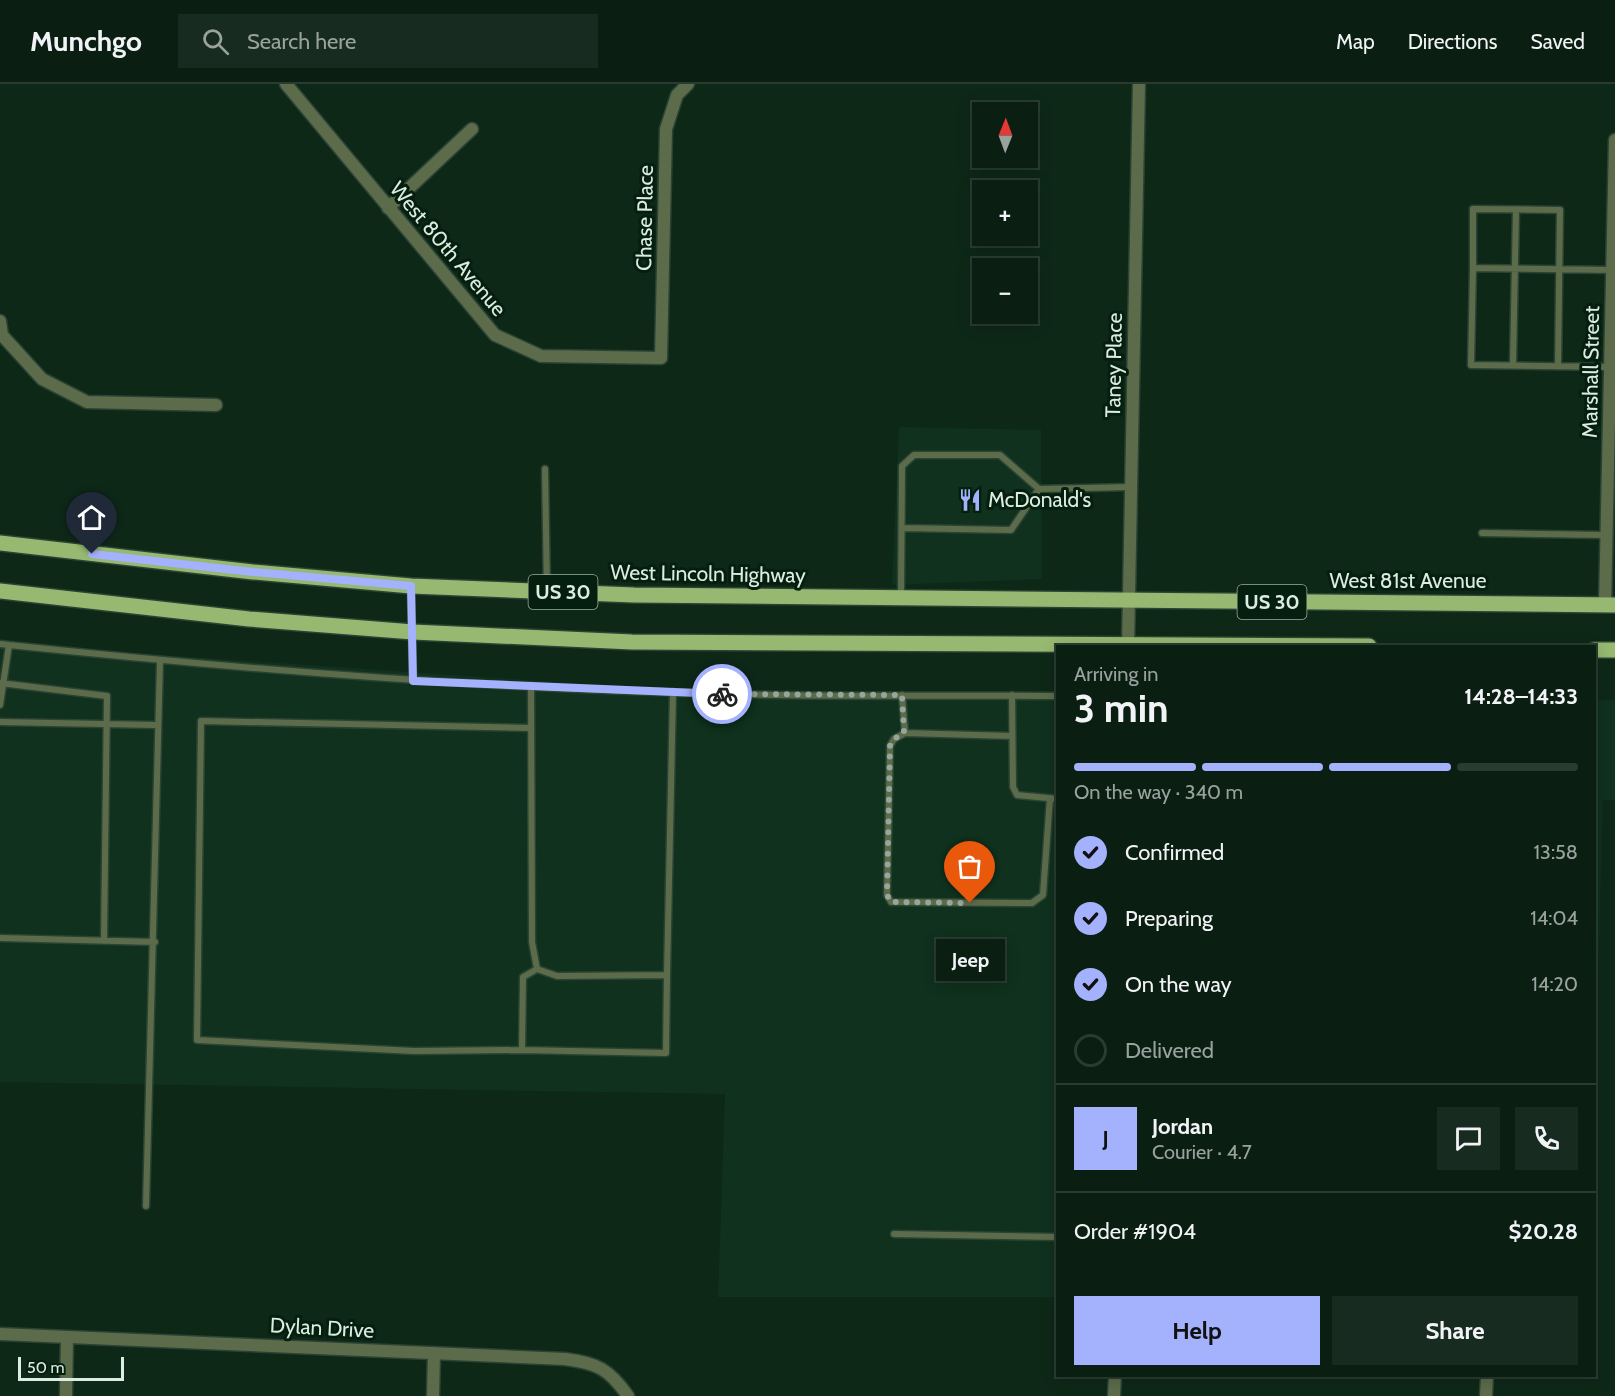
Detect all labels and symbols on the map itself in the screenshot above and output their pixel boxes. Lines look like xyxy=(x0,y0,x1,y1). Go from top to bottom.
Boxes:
north arrow xyxy=(972,102,1038,168)
street label: Chase Place xyxy=(631,165,658,271)
street label: West 80th Avenue xyxy=(385,176,512,321)
street label: Marshall Street xyxy=(1577,306,1604,438)
street label: Taney Place xyxy=(1100,312,1127,418)
restaurant icon: McDonald's xyxy=(957,487,983,513)
place label: McDonald's xyxy=(988,487,1092,512)
pin xyxy=(66,492,117,554)
street label: West Lincoln Highway xyxy=(610,559,806,588)
street label: West 81st Avenue xyxy=(1330,568,1487,593)
road number: US 30 xyxy=(528,575,598,609)
road number: US 30 xyxy=(1238,585,1306,619)
courier xyxy=(692,664,752,724)
pin xyxy=(944,841,995,903)
callout: Jeep xyxy=(936,939,1004,981)
street label: Dylan Drive xyxy=(269,1312,375,1343)
scale bar xyxy=(18,1354,124,1382)

